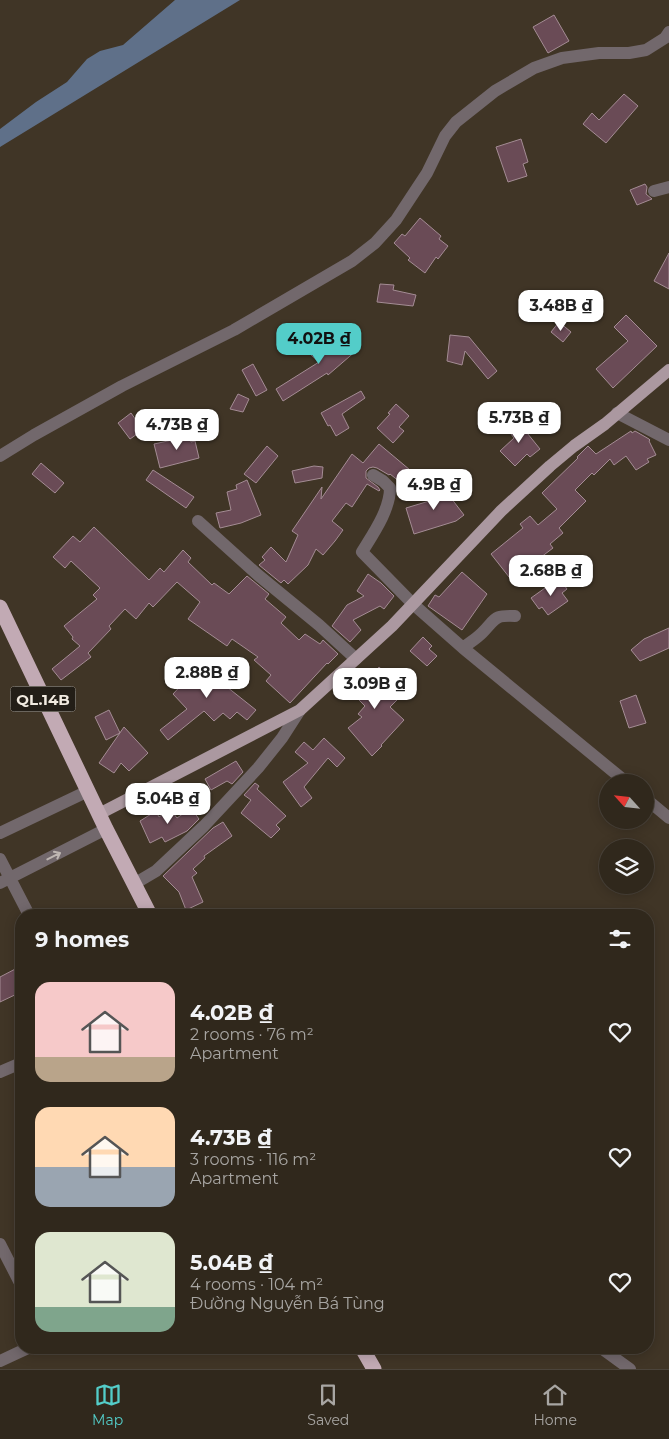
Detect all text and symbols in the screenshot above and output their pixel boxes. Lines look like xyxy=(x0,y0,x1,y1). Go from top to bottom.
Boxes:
pin: 3.48B ₫ xyxy=(515,290,607,332)
text: 3.48B ₫ xyxy=(529,296,593,315)
pin: 4.02B ₫ xyxy=(273,322,365,365)
text: 4.02B ₫ xyxy=(287,329,351,348)
pin: 5.73B ₫ xyxy=(473,402,565,444)
pin: 4.73B ₫ xyxy=(131,408,223,451)
text: 5.73B ₫ xyxy=(489,408,549,427)
text: 4.73B ₫ xyxy=(146,415,208,434)
pin: 4.9B ₫ xyxy=(393,468,475,511)
text: 4.9B ₫ xyxy=(407,475,461,494)
pin: 2.68B ₫ xyxy=(505,554,597,597)
text: 2.68B ₫ xyxy=(520,561,582,580)
pin: 2.88B ₫ xyxy=(161,656,253,699)
text: 2.88B ₫ xyxy=(176,663,238,682)
pin: 3.09B ₫ xyxy=(329,668,421,710)
text: 3.09B ₫ xyxy=(344,674,406,693)
road number: QL.14B xyxy=(10,686,76,712)
north arrow xyxy=(599,774,654,829)
map controls xyxy=(599,774,654,894)
pin: 5.04B ₫ xyxy=(122,782,214,825)
text: 5.04B ₫ xyxy=(136,789,200,808)
button: layers xyxy=(599,839,654,894)
one-way arrow xyxy=(46,851,61,860)
icon: filters xyxy=(606,925,634,953)
text: 9 homes xyxy=(35,927,129,952)
text: 4.02B ₫ xyxy=(190,1000,273,1025)
icon: home xyxy=(75,1002,135,1062)
icon: heart xyxy=(606,1018,634,1046)
text: 2 rooms · 76 m² xyxy=(190,1025,314,1044)
text: Apartment xyxy=(190,1044,279,1063)
text: 4.73B ₫ xyxy=(190,1125,272,1150)
icon: home xyxy=(75,1127,135,1187)
icon: heart xyxy=(606,1143,634,1171)
text: 3 rooms · 116 m² xyxy=(190,1150,316,1169)
text: Apartment xyxy=(190,1169,279,1188)
text: 5.04B ₫ xyxy=(190,1250,273,1275)
icon: home xyxy=(75,1252,135,1312)
icon: heart xyxy=(606,1268,634,1296)
text: 4 rooms · 104 m² xyxy=(190,1275,323,1294)
text: Đường Nguyễn Bá Tùng xyxy=(190,1294,385,1313)
tab: Map xyxy=(92,1381,123,1429)
tab: Saved xyxy=(307,1381,349,1429)
tab: Home xyxy=(533,1381,577,1429)

